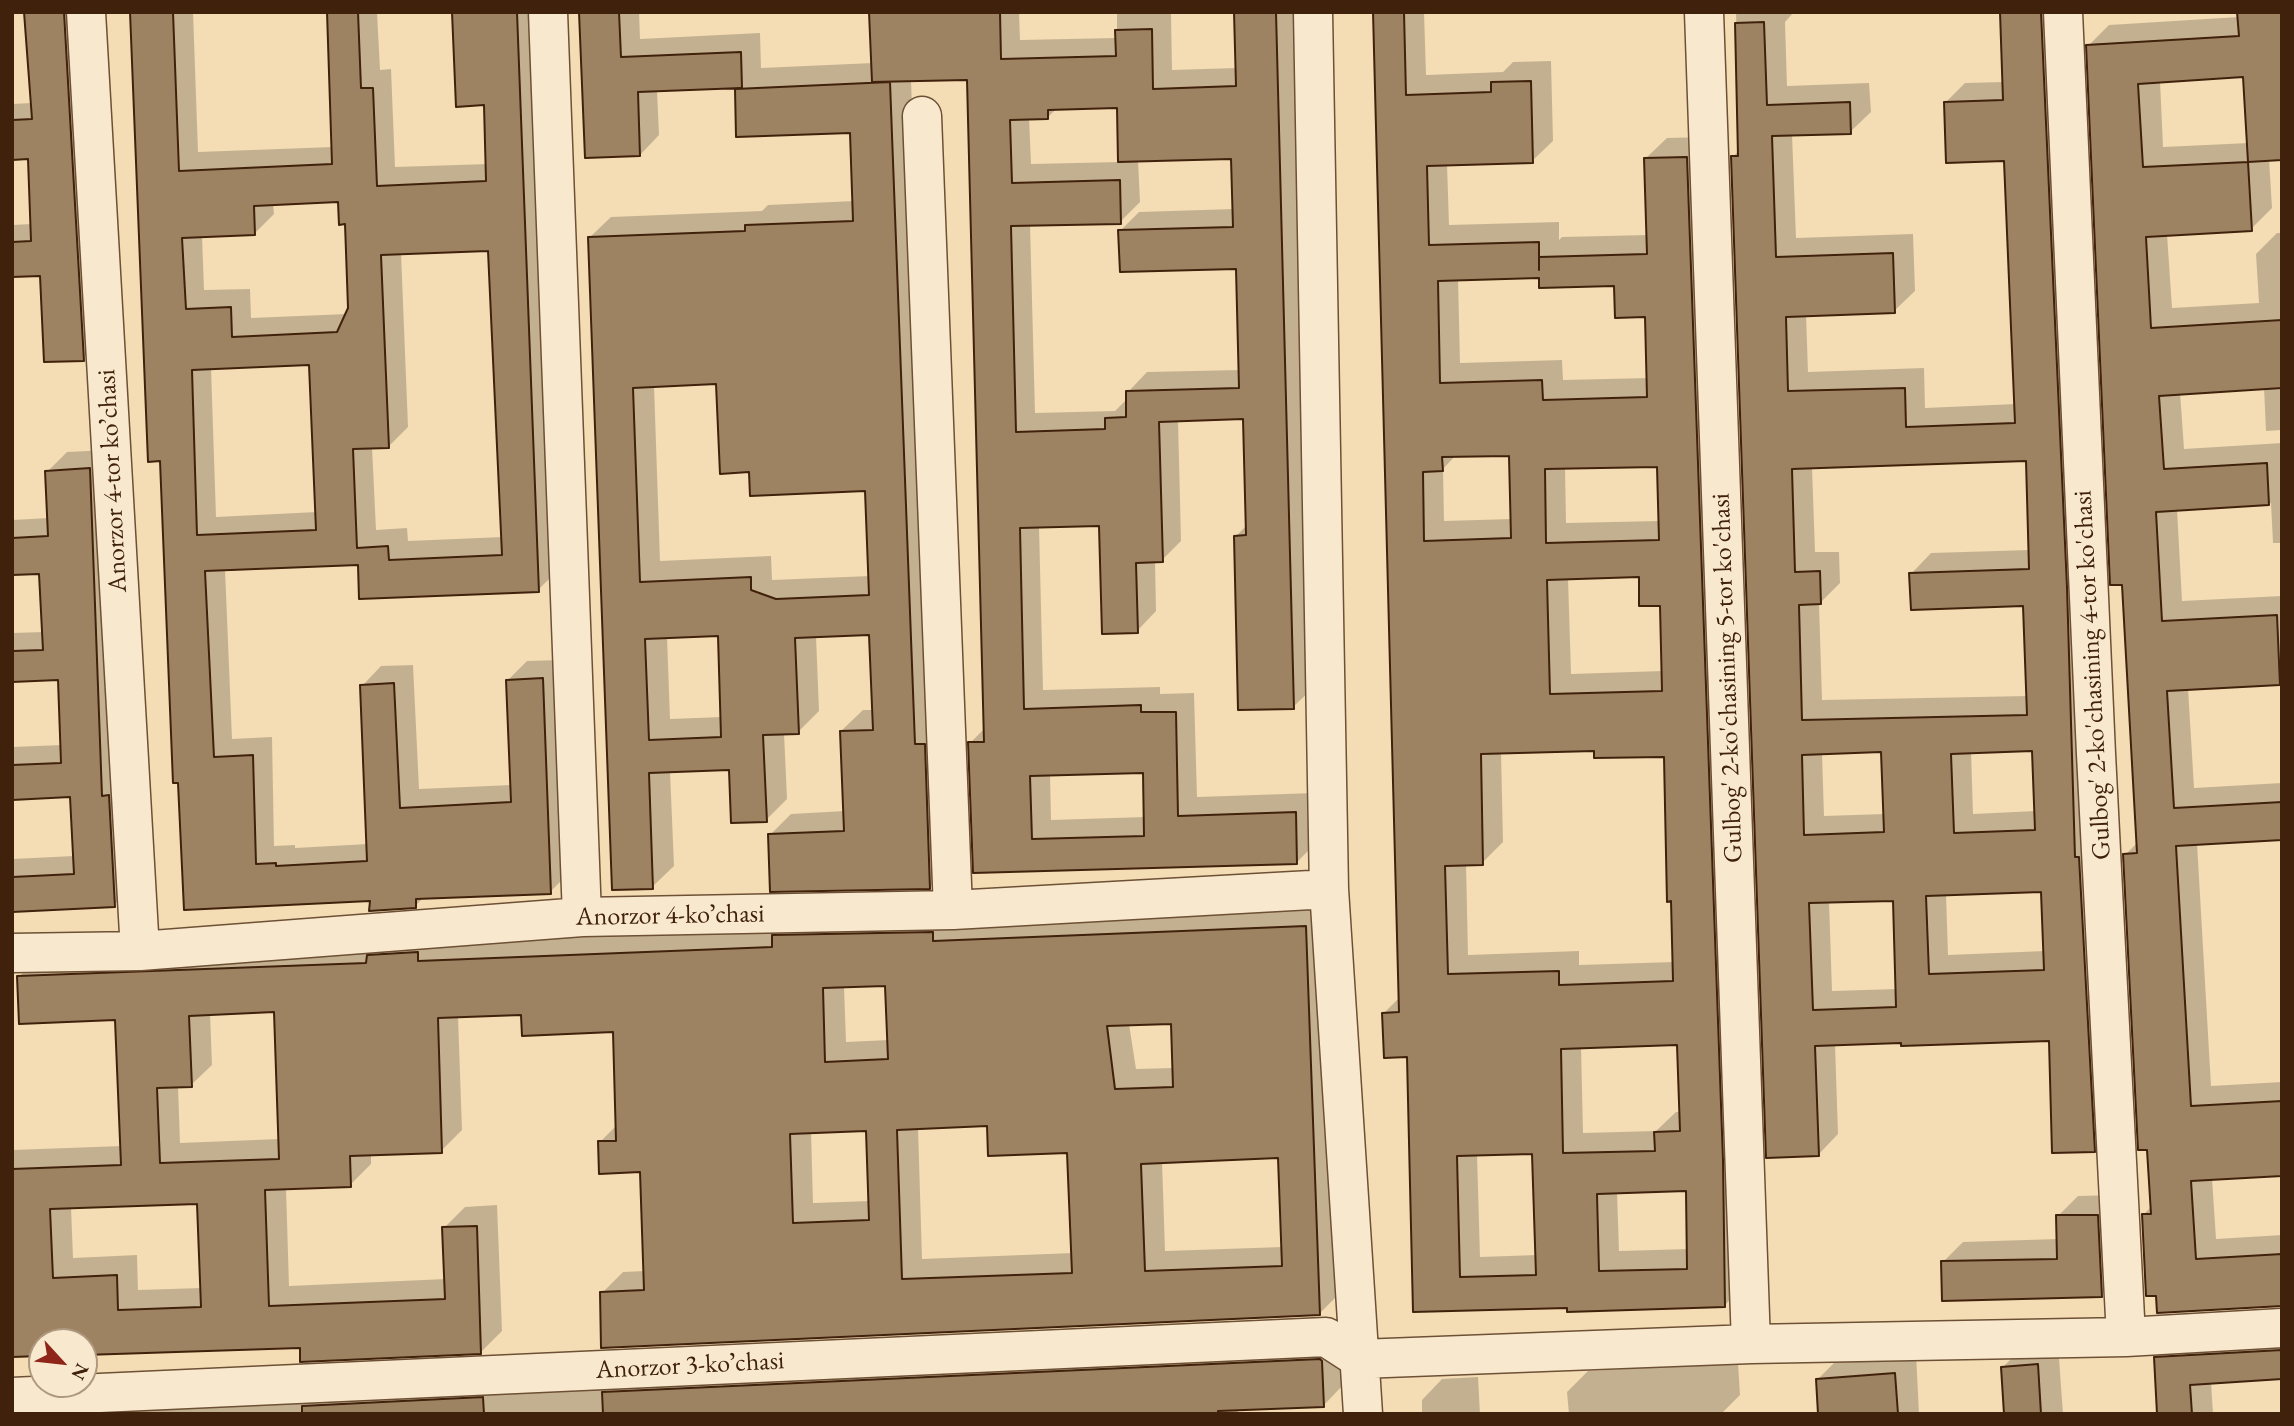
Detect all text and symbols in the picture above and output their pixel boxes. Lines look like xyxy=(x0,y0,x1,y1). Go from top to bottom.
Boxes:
street label: Anorzor 4-tor koʼchasi xyxy=(92,368,134,594)
street label: Gulbog' 2-ko'chasining 4-tor ko'chasi xyxy=(2068,489,2118,861)
street label: Gulbog' 2-ko'chasining 5-tor ko'chasi xyxy=(1706,493,1750,863)
street label: Аnorzor 4-koʼchasi xyxy=(575,899,765,933)
north arrow xyxy=(28,1328,98,1398)
street label: Аnorzor 3-koʼchasi xyxy=(595,1345,785,1387)
text: N xyxy=(66,1359,95,1384)

